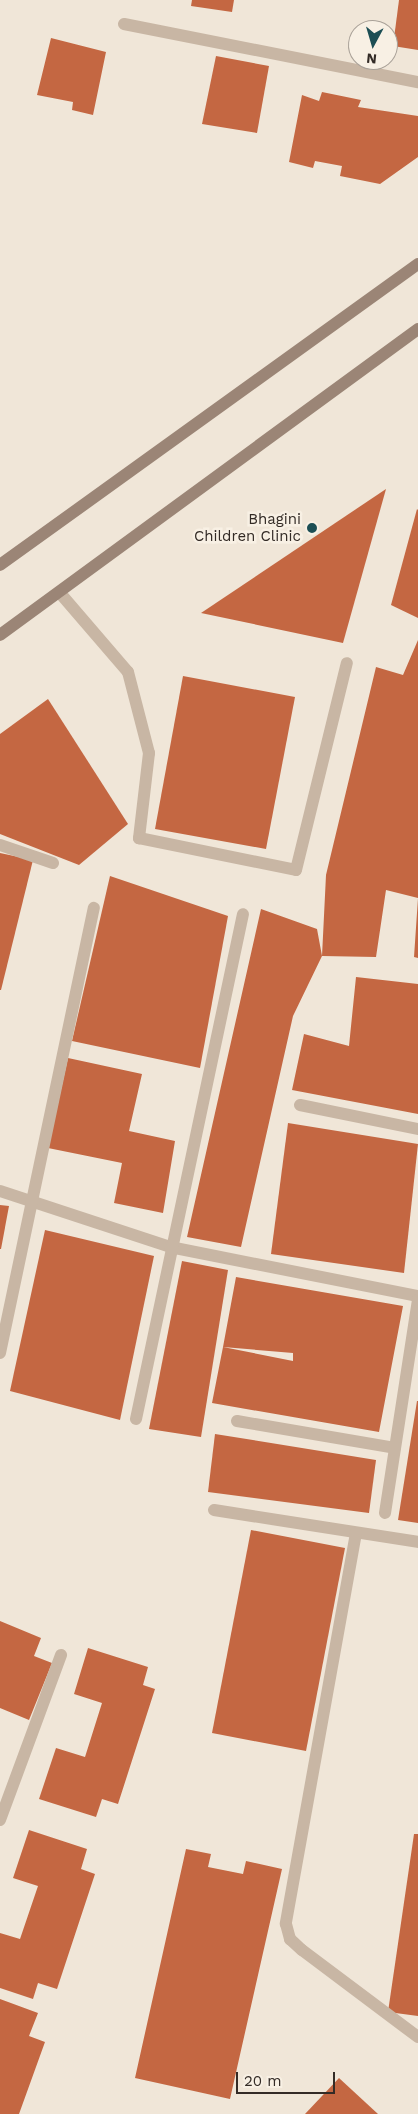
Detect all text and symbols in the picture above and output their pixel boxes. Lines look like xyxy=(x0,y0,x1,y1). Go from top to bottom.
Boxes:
north arrow xyxy=(348,20,398,70)
text: N xyxy=(366,50,378,67)
place label: Bhagini Children Clinic xyxy=(194,510,301,545)
marker: Bhagini Children Clinic xyxy=(305,521,319,535)
scale bar xyxy=(238,2062,337,2094)
text: 20 m xyxy=(244,2072,282,2090)

